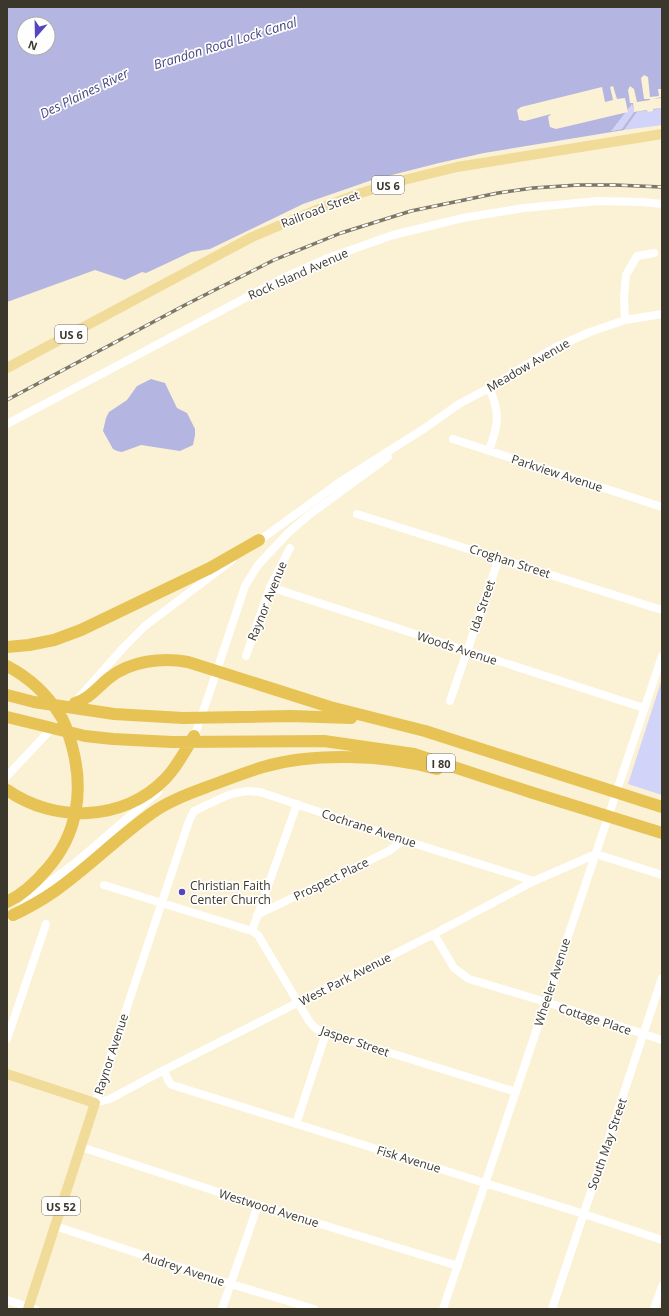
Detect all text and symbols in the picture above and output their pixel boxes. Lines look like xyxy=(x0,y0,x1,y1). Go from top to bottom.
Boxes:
water label: Brandon Road Lock Canal xyxy=(151,12,299,73)
north arrow xyxy=(16,16,56,56)
text: N xyxy=(26,37,39,54)
water label: Des Plaines River xyxy=(37,63,132,122)
road number: US 6 xyxy=(372,176,404,194)
street label: Railroad Street xyxy=(278,186,362,232)
street label: Rock Island Avenue xyxy=(245,244,351,304)
road number: US 6 xyxy=(55,325,87,343)
street label: Meadow Avenue xyxy=(484,334,573,396)
street label: Parkview Avenue xyxy=(509,450,605,496)
street label: Croghan Street xyxy=(467,540,553,582)
street label: Raynor Avenue xyxy=(243,558,291,643)
street label: Ida Street xyxy=(465,578,499,634)
street label: Woods Avenue xyxy=(415,627,500,669)
road number: I 80 xyxy=(427,754,455,772)
street label: Cochrane Avenue xyxy=(320,805,419,851)
street label: Prospect Place xyxy=(291,853,372,905)
place label: Christian Faith Center Church xyxy=(190,877,271,908)
marker: Christian Faith Center Church xyxy=(177,887,187,897)
street label: Wheeler Avenue xyxy=(530,936,574,1028)
street label: West Park Avenue xyxy=(296,948,394,1009)
street label: Cottage Place xyxy=(556,999,634,1039)
street label: Raynor Avenue xyxy=(90,1011,132,1097)
street label: Jasper Street xyxy=(318,1021,391,1061)
street label: South May Street xyxy=(583,1096,631,1192)
street label: Fisk Avenue xyxy=(375,1141,443,1177)
street label: Westwood Avenue xyxy=(217,1185,321,1231)
road number: US 52 xyxy=(42,1197,80,1215)
street label: Audrey Avenue xyxy=(141,1248,227,1290)

